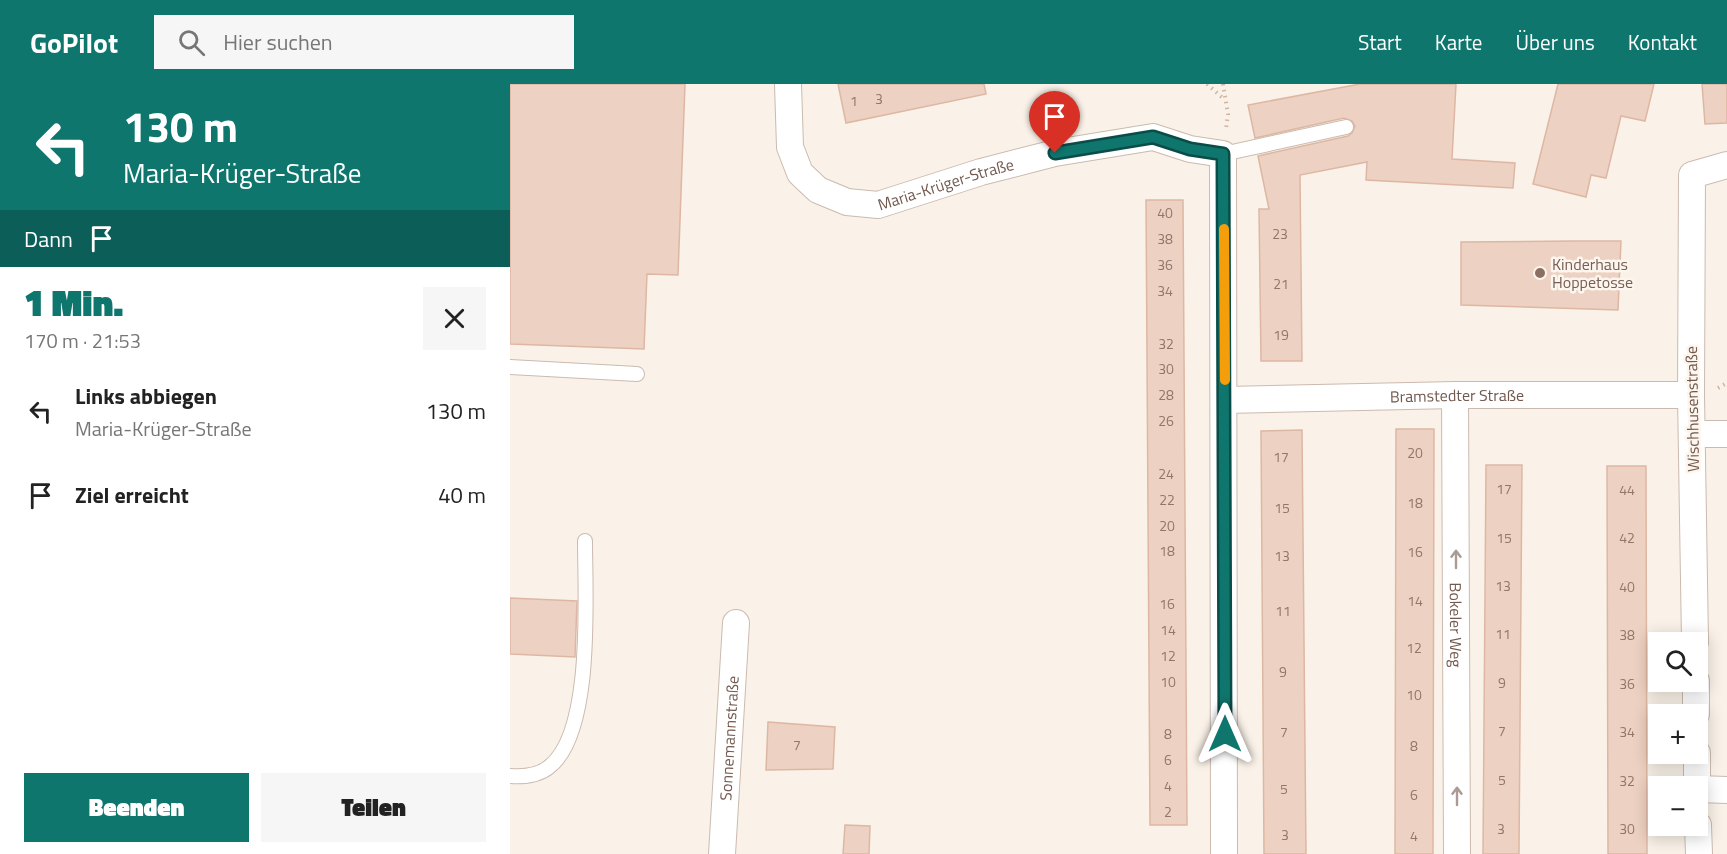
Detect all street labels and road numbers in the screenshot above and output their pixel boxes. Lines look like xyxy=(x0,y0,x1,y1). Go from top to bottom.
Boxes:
street label: Maria-Krüger-Straße xyxy=(874,152,1016,216)
street label: Wischhusenstraße xyxy=(1679,346,1705,472)
street label: Bramstedter Straße xyxy=(1390,383,1524,408)
street label: Bokeler Weg xyxy=(1444,582,1468,668)
street label: Sonnemannstraße xyxy=(713,675,745,801)

